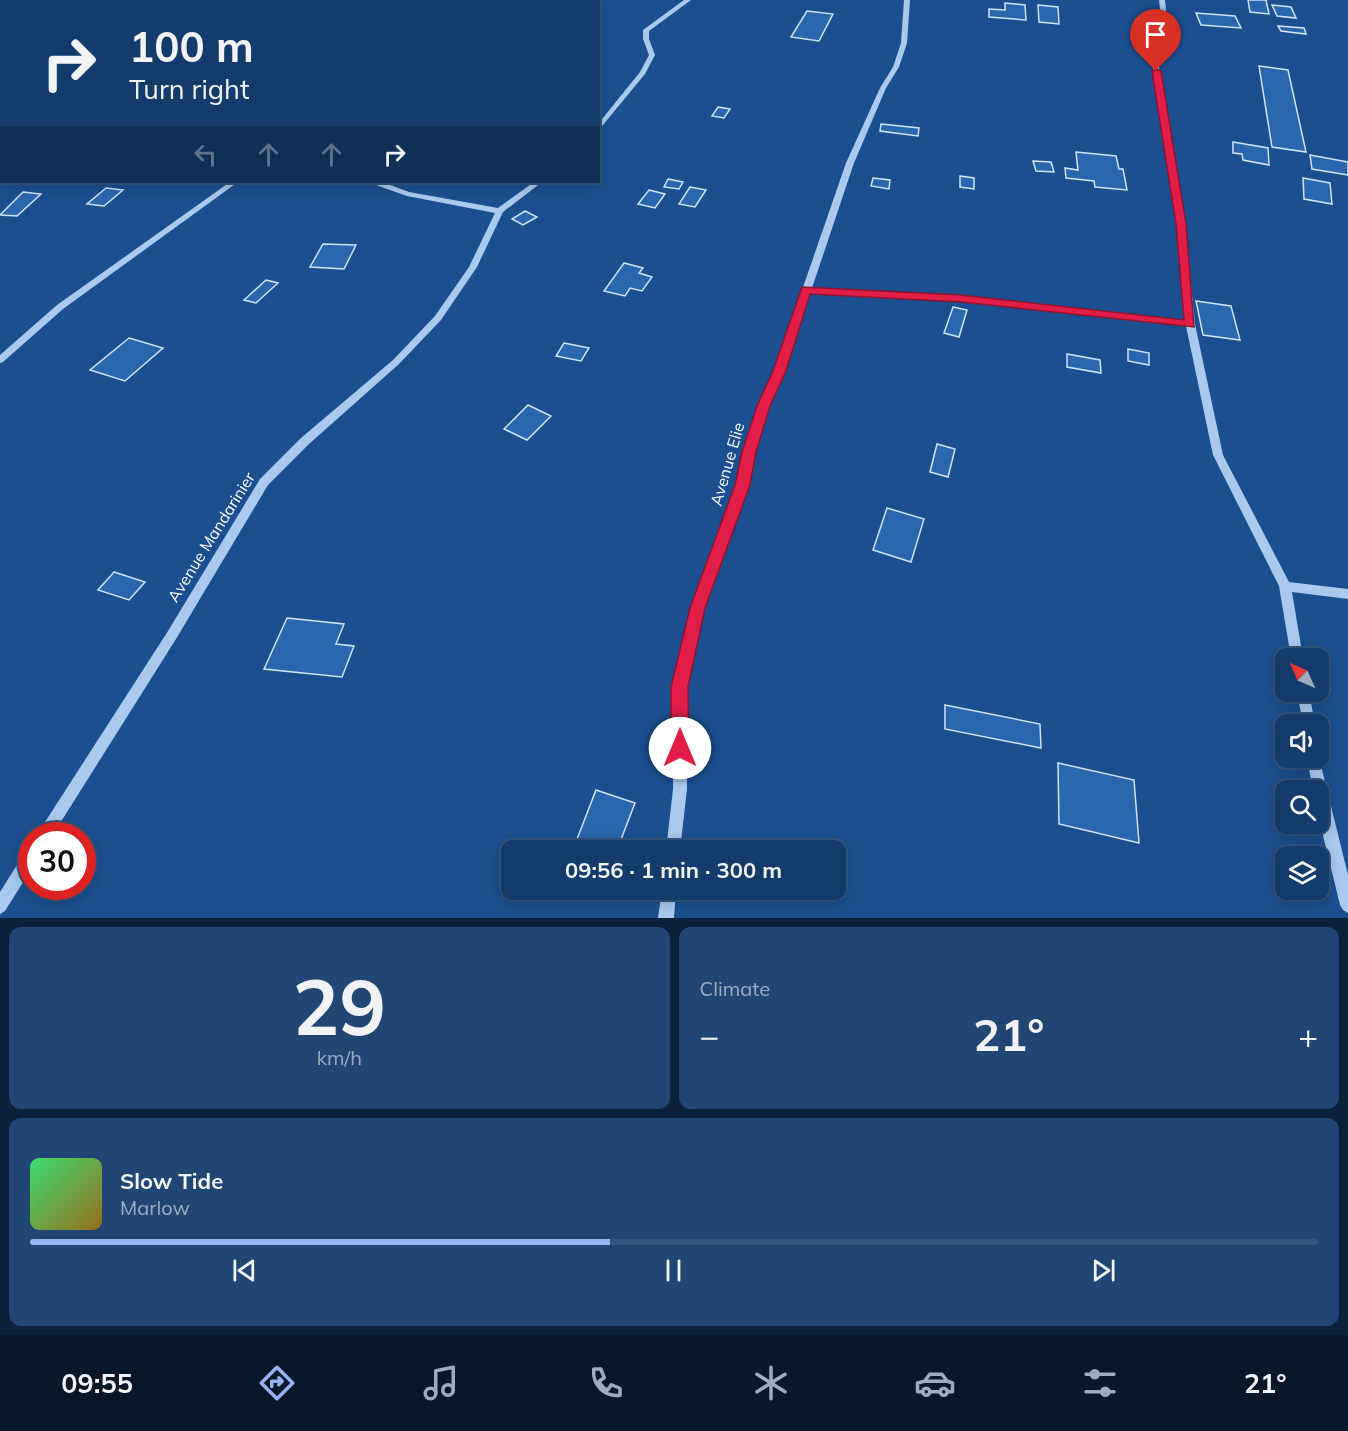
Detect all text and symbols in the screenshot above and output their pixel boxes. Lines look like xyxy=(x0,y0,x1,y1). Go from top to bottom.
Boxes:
pin xyxy=(1130,9,1181,71)
icon: arrive xyxy=(1139,18,1172,51)
text: 100 m xyxy=(129,20,254,73)
icon: right xyxy=(30,24,108,102)
text: Turn right xyxy=(129,72,249,106)
icon: left xyxy=(189,138,222,171)
icon: ahead xyxy=(252,138,285,171)
icon: ahead xyxy=(315,138,348,171)
icon: right xyxy=(378,138,411,171)
street label: Avenue Elie xyxy=(706,420,748,508)
street label: Avenue Mandarinier xyxy=(163,468,259,606)
north arrow xyxy=(1275,648,1329,702)
map controls xyxy=(1275,648,1329,900)
button: sound xyxy=(1275,714,1329,768)
position arrow xyxy=(648,716,712,780)
button: search xyxy=(1275,780,1329,834)
speed limit sign: 30 xyxy=(18,822,96,900)
button: layers xyxy=(1275,846,1329,900)
text: 09:56 · 1 min · 300 m xyxy=(565,856,782,884)
text: 29 xyxy=(292,957,386,1055)
text: Climate xyxy=(700,976,770,1001)
text: 21° xyxy=(973,1006,1044,1062)
text: − xyxy=(700,1015,719,1056)
text: + xyxy=(1298,1015,1318,1056)
text: km/h xyxy=(317,1045,362,1070)
text: Slow Tide xyxy=(120,1167,223,1195)
text: Marlow xyxy=(120,1195,190,1220)
icon: previous xyxy=(228,1254,261,1287)
icon: pause xyxy=(657,1254,690,1287)
icon: next xyxy=(1087,1254,1120,1287)
icon: directions xyxy=(256,1362,298,1404)
icon: music xyxy=(420,1362,462,1404)
icon: phone xyxy=(585,1362,627,1404)
icon: climate xyxy=(750,1362,792,1404)
icon: car xyxy=(914,1362,956,1404)
icon: filters xyxy=(1079,1362,1121,1404)
text: 09:55 xyxy=(61,1366,133,1400)
text: 21° xyxy=(1244,1366,1287,1400)

